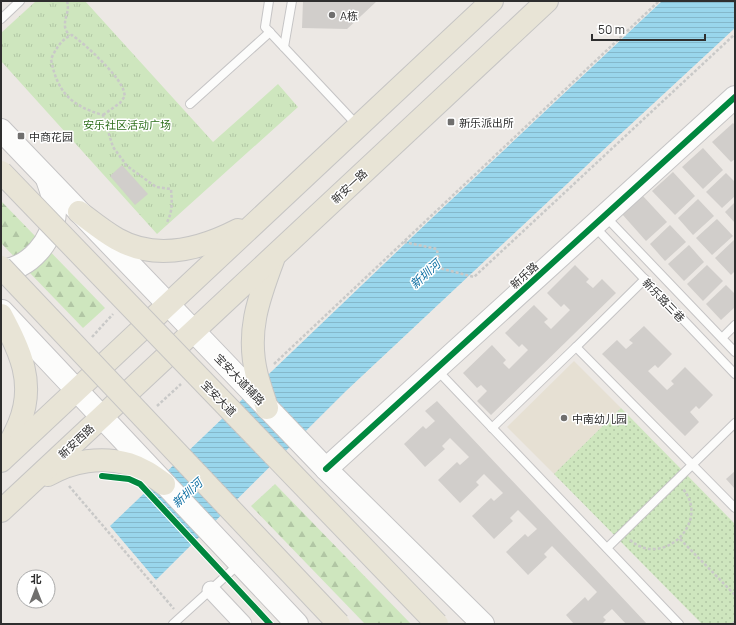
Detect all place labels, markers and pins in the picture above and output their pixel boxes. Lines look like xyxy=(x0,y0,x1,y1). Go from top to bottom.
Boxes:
place label: A栋 xyxy=(340,8,358,23)
marker: A栋 xyxy=(327,10,337,20)
place label: 新乐派出所 xyxy=(459,115,514,130)
marker: 新乐派出所 xyxy=(446,117,456,127)
place label: 中商花园 xyxy=(29,129,73,144)
marker: 中商花园 xyxy=(16,131,26,141)
place label: 中南幼儿园 xyxy=(572,411,627,426)
marker: 中南幼儿园 xyxy=(559,413,569,423)

